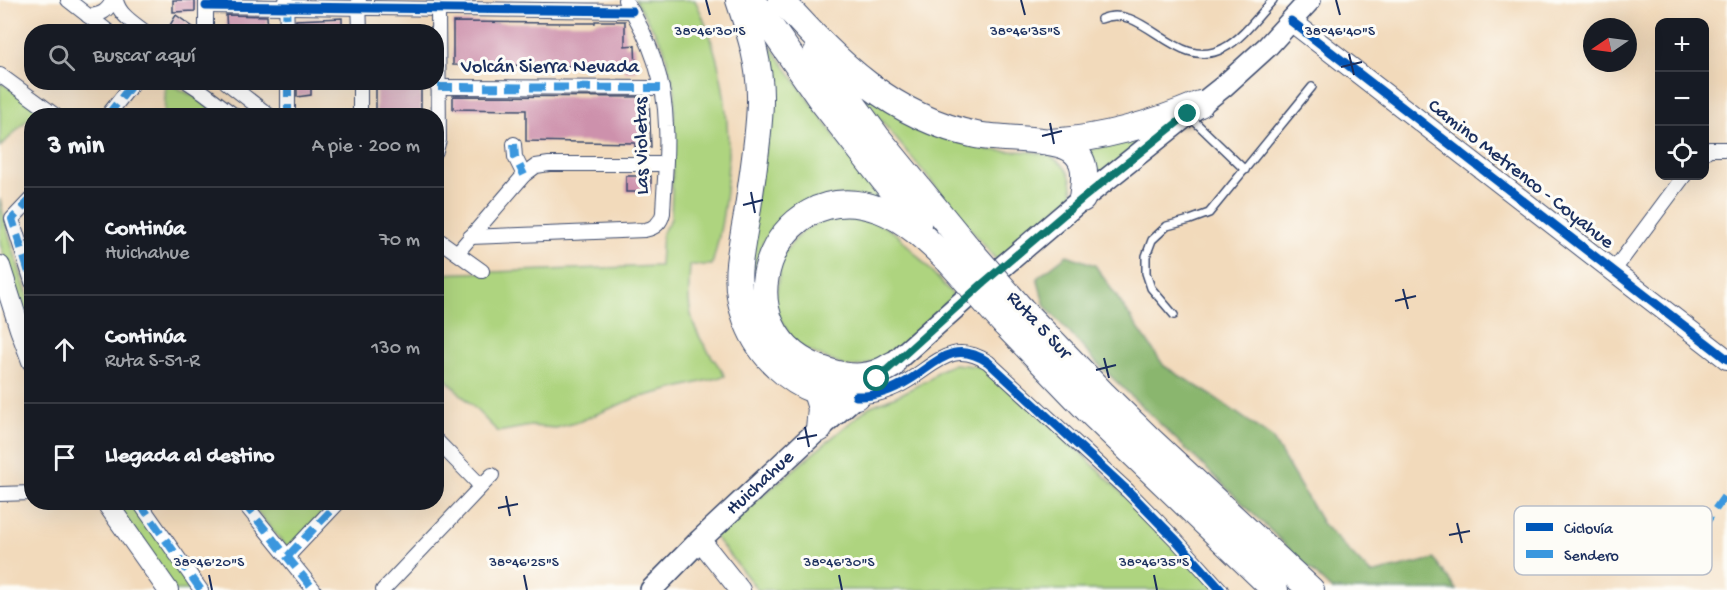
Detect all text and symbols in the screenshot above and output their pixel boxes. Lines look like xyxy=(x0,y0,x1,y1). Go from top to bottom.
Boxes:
north arrow xyxy=(1583,18,1637,72)
map controls xyxy=(1655,18,1709,180)
button: + xyxy=(1655,18,1709,72)
text: 38°46'30"S xyxy=(674,23,745,41)
text: 38°46'35"S xyxy=(989,23,1060,41)
text: 38°46'40"S xyxy=(1304,23,1375,41)
search box xyxy=(24,24,444,90)
icon: search xyxy=(45,41,78,74)
text: Buscar aquí xyxy=(93,44,196,70)
street label: Volcán Sierra Nevada xyxy=(460,57,640,80)
button: − xyxy=(1655,72,1709,126)
street label: Camino Metrenco - Coyahue xyxy=(1422,95,1618,255)
street label: Las Violetas xyxy=(631,96,655,195)
route end xyxy=(1174,100,1200,126)
button: locate xyxy=(1655,126,1709,180)
text: 3 min xyxy=(48,132,104,163)
text: A pie · 200 m xyxy=(312,136,420,159)
text: Continúa xyxy=(105,217,186,243)
icon: ahead xyxy=(48,225,81,258)
text: 70 m xyxy=(379,230,420,253)
text: Huichahue xyxy=(105,243,189,266)
street label: Ruta 5 Sur xyxy=(1001,287,1077,366)
text: Continúa xyxy=(105,325,186,351)
icon: ahead xyxy=(48,333,81,366)
text: 130 m xyxy=(371,338,420,361)
text: Ruta S-51-R xyxy=(105,351,200,374)
route start xyxy=(863,365,889,391)
icon: arrive xyxy=(48,441,81,474)
text: Llegada al destino xyxy=(105,444,275,470)
street label: Huichahue xyxy=(722,446,800,521)
legend xyxy=(1514,506,1712,575)
text: Ciclovía xyxy=(1564,521,1614,540)
text: Sendero xyxy=(1564,548,1619,567)
text: 38°46'20"S xyxy=(173,554,244,572)
text: 38°46'25"S xyxy=(488,554,559,572)
text: 38°46'30"S xyxy=(803,554,874,572)
text: 38°46'35"S xyxy=(1118,554,1189,572)

